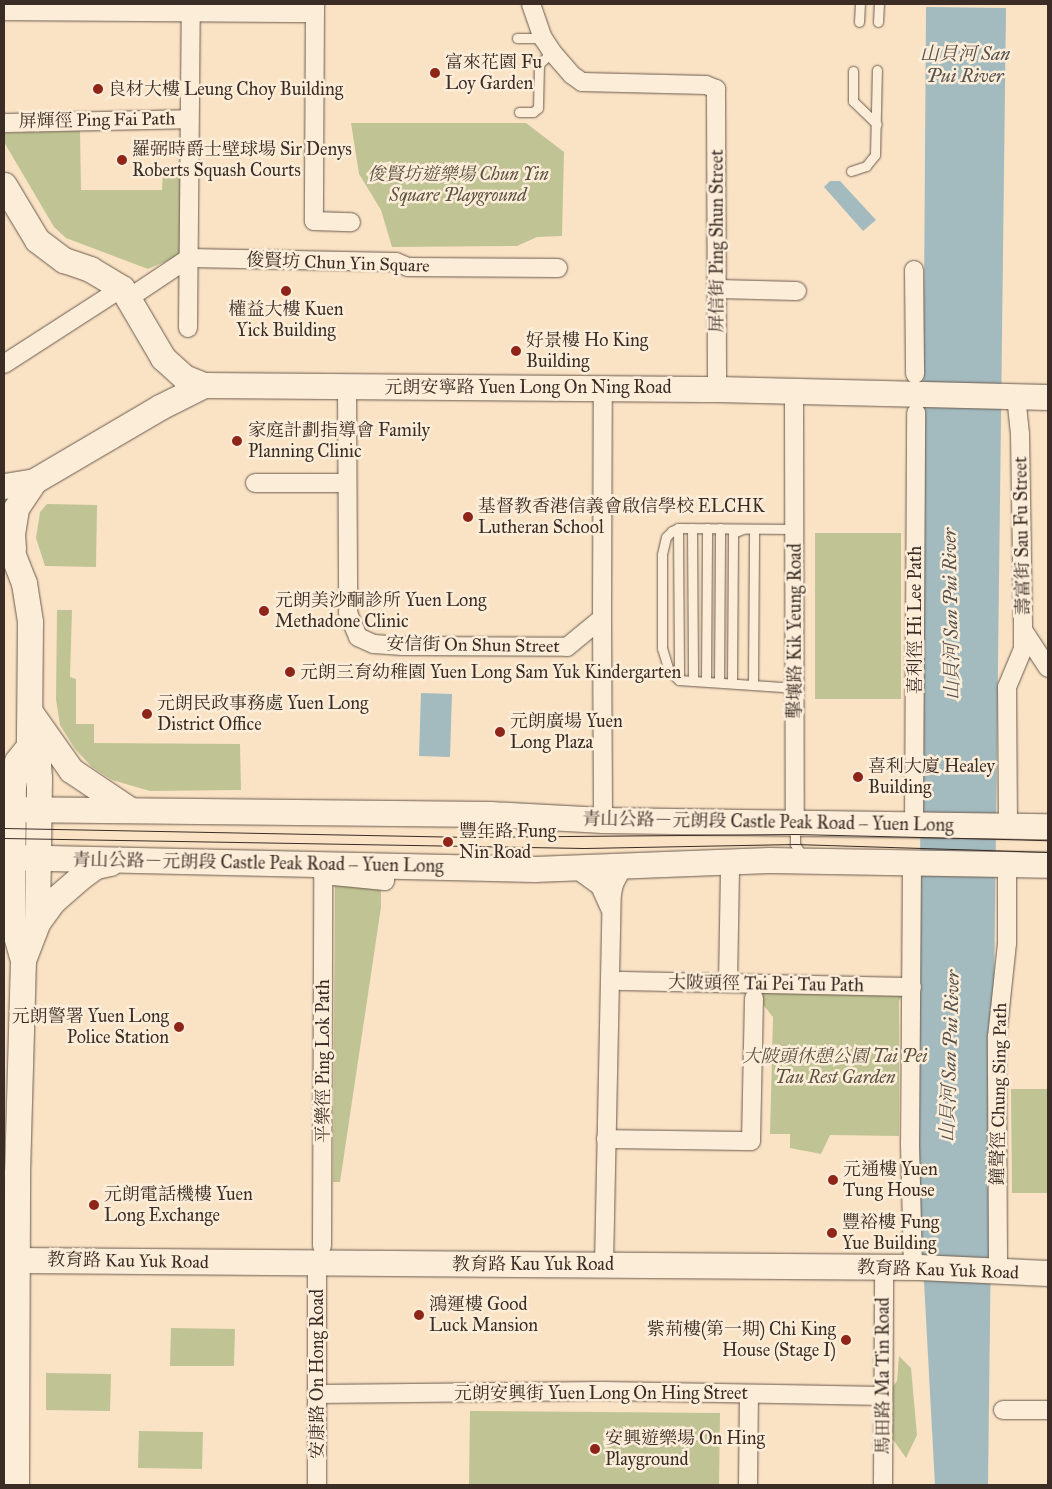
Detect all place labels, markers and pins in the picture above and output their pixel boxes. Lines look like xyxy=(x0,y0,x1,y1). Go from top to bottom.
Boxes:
place label: 富來花園 Fu Loy Garden xyxy=(445,52,542,94)
marker: 富來花園 Fu Loy Garden xyxy=(429,67,441,79)
place label: 良材大樓 Leung Choy Building xyxy=(108,78,343,100)
marker: 良材大樓 Leung Choy Building xyxy=(92,83,104,95)
place label: 羅弼時爵士壁球場 Sir Denys Roberts Squash Courts xyxy=(132,139,352,182)
marker: 羅弼時爵士壁球場 Sir Denys Roberts Squash Courts xyxy=(116,154,128,166)
marker: 權益大樓 Kuen Yick Building xyxy=(280,285,292,297)
place label: 權益大樓 Kuen Yick Building xyxy=(228,299,344,342)
place label: 好景樓 Ho King Building xyxy=(526,330,648,372)
marker: 好景樓 Ho King Building xyxy=(510,345,522,357)
place label: 家庭計劃指導會 Family Planning Clinic xyxy=(248,420,430,462)
marker: 家庭計劃指導會 Family Planning Clinic xyxy=(230,434,244,448)
place label: 基督教香港信義會啟信學校 ELCHK Lutheran School xyxy=(478,496,765,538)
marker: 基督教香港信義會啟信學校 ELCHK Lutheran School xyxy=(462,511,474,523)
place label: 元朗美沙酮診所 Yuen Long Methadone Clinic xyxy=(275,590,486,632)
marker: 元朗美沙酮診所 Yuen Long Methadone Clinic xyxy=(257,604,271,618)
place label: 元朗三育幼稚園 Yuen Long Sam Yuk Kindergarten xyxy=(300,661,681,683)
marker: 元朗三育幼稚園 Yuen Long Sam Yuk Kindergarten xyxy=(284,666,296,678)
place label: 元朗民政事務處 Yuen Long District Office xyxy=(157,693,368,736)
marker: 元朗民政事務處 Yuen Long District Office xyxy=(141,708,153,720)
place label: 元朗廣場 Yuen Long Plaza xyxy=(510,711,623,754)
marker: 元朗廣場 Yuen Long Plaza xyxy=(494,726,506,738)
place label: 喜利大廈 Healey Building xyxy=(868,756,995,799)
marker: 喜利大廈 Healey Building xyxy=(852,771,864,783)
place label: 豐年路 Fung Nin Road xyxy=(459,821,556,864)
marker: 豐年路 Fung Nin Road xyxy=(441,835,455,849)
place label: 元朗警署 Yuen Long Police Station xyxy=(12,1006,169,1048)
marker: 元朗警署 Yuen Long Police Station xyxy=(173,1021,185,1033)
place label: 元通樓 Yuen Tung House xyxy=(843,1159,938,1202)
marker: 元通樓 Yuen Tung House xyxy=(827,1174,839,1186)
place label: 元朗電話機樓 Yuen Long Exchange xyxy=(104,1184,253,1226)
marker: 元朗電話機樓 Yuen Long Exchange xyxy=(88,1199,100,1211)
place label: 豐裕樓 Fung Yue Building xyxy=(842,1212,939,1254)
marker: 豐裕樓 Fung Yue Building xyxy=(826,1227,838,1239)
place label: 鴻運樓 Good Luck Mansion xyxy=(429,1294,538,1336)
marker: 鴻運樓 Good Luck Mansion xyxy=(413,1309,425,1321)
place label: 紫荊樓(第一期) Chi King House (Stage I) xyxy=(647,1319,836,1362)
marker: 紫荊樓(第一期) Chi King House (Stage I) xyxy=(840,1334,852,1346)
place label: 安興遊樂場 On Hing Playground xyxy=(605,1428,765,1470)
marker: 安興遊樂場 On Hing Playground xyxy=(589,1443,601,1455)

